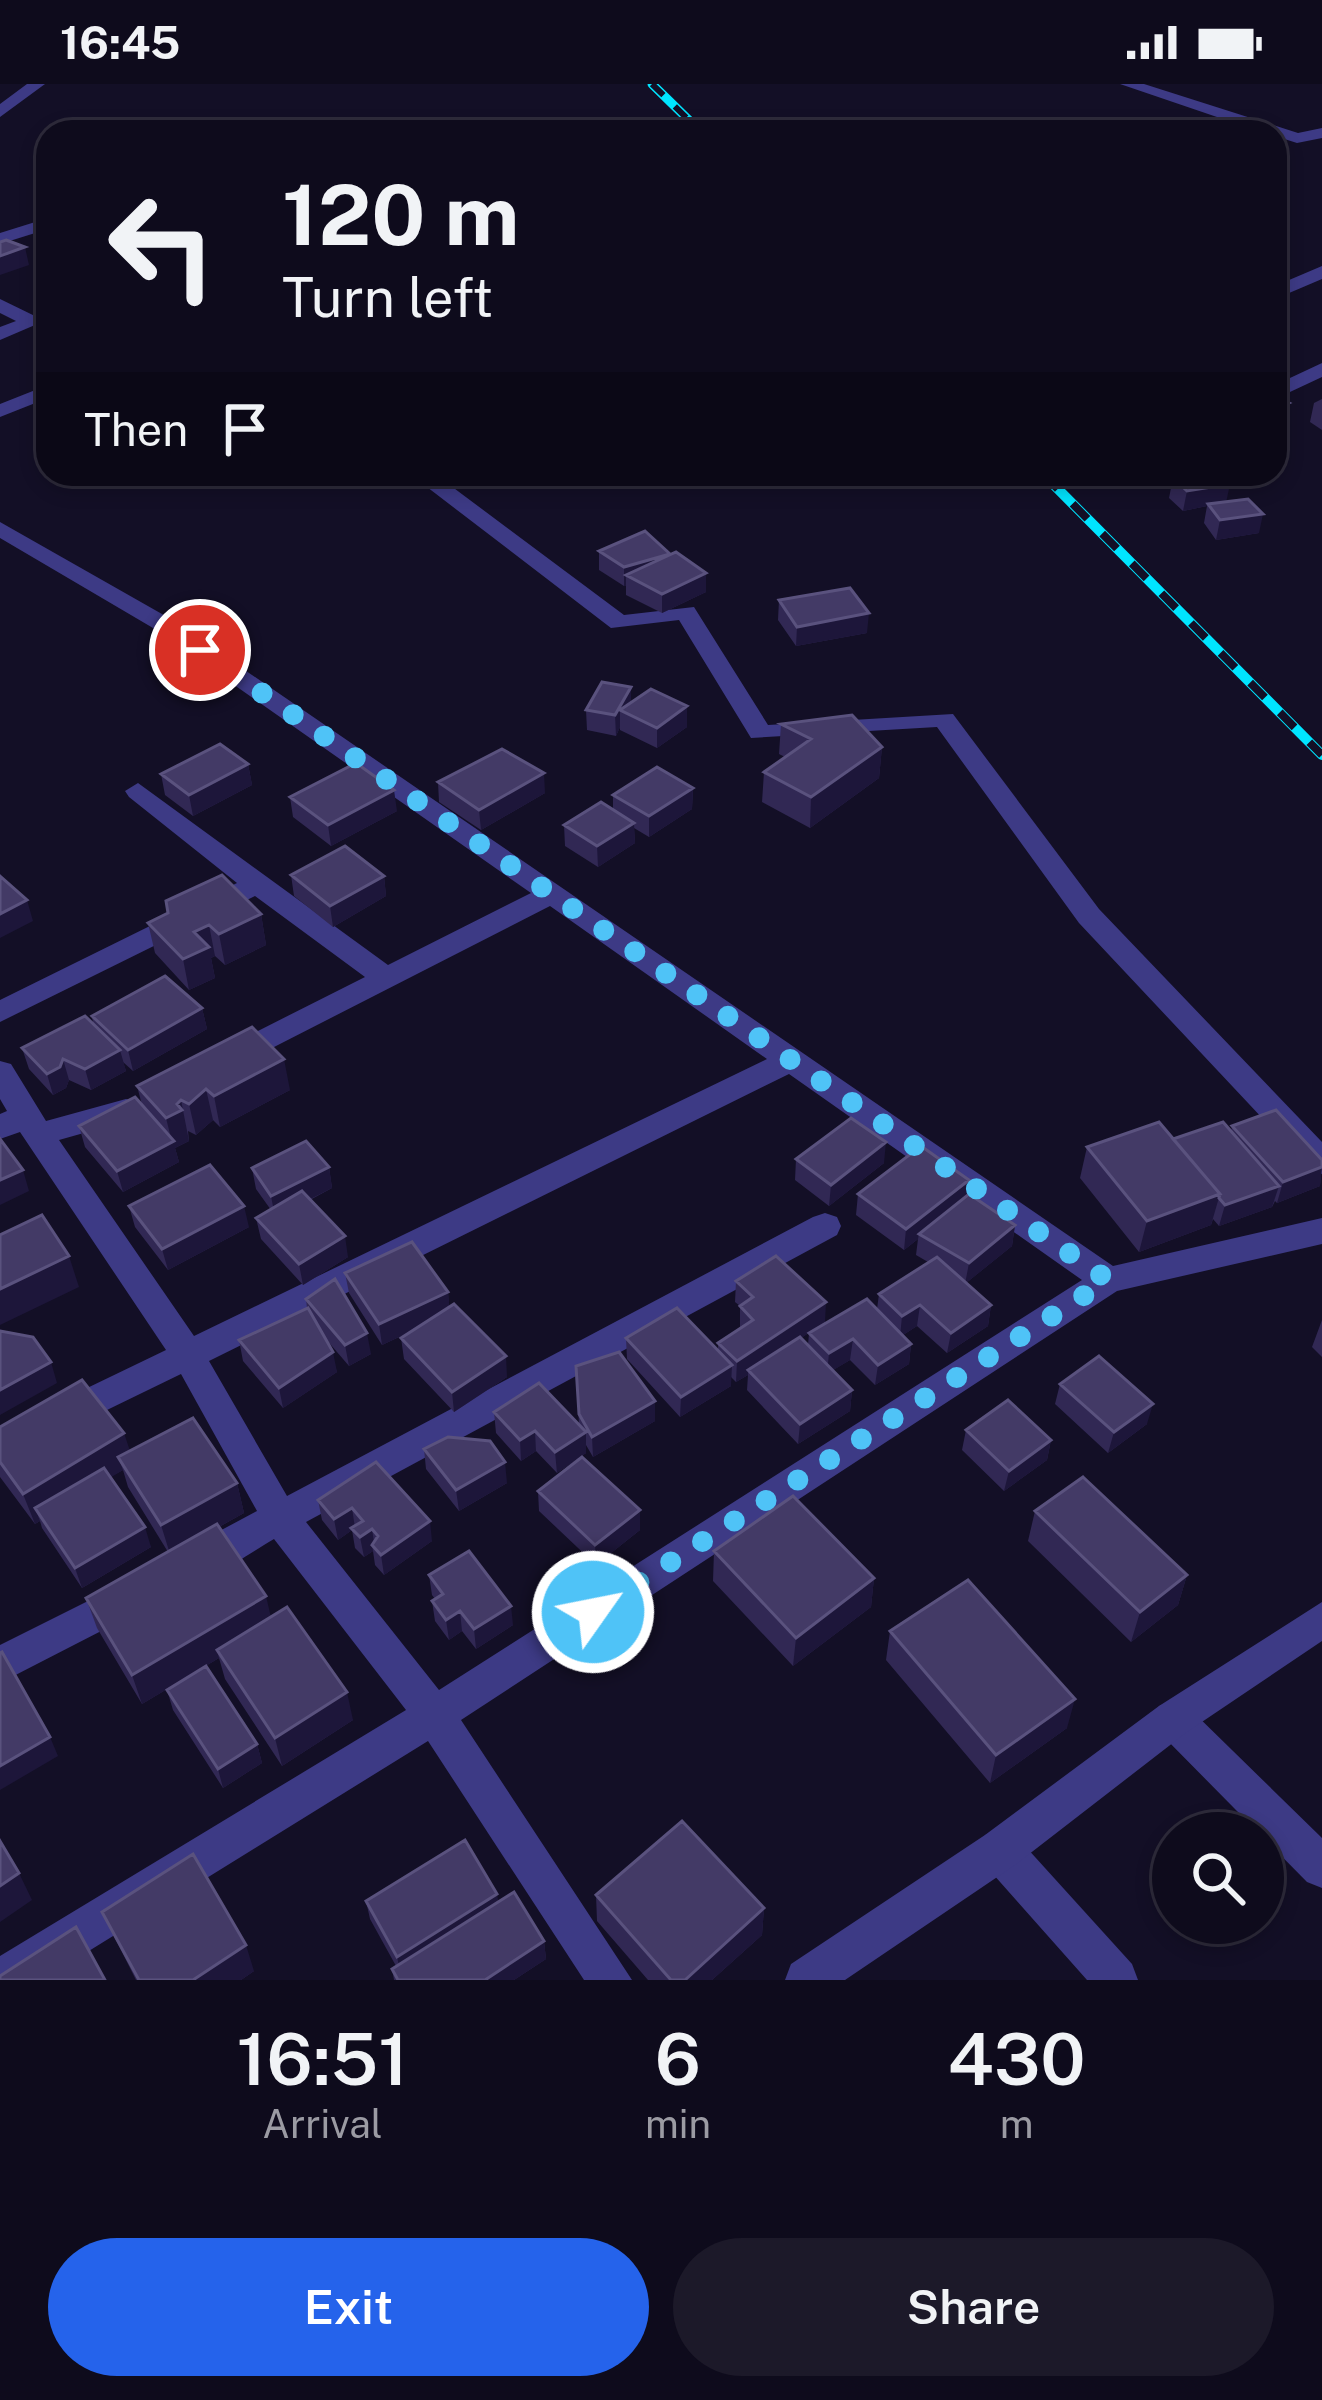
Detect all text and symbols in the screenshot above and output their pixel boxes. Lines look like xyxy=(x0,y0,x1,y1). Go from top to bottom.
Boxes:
text: 16:45 xyxy=(60,16,180,69)
text: 120 m xyxy=(282,165,520,264)
icon: left xyxy=(84,168,240,324)
text: Turn left xyxy=(282,266,493,329)
icon: arrive xyxy=(212,396,278,462)
text: Then xyxy=(84,403,188,456)
pin xyxy=(149,599,251,701)
icon: arrive xyxy=(167,617,233,683)
position arrow xyxy=(530,1549,656,1675)
map controls xyxy=(1152,1812,1284,1944)
button: search xyxy=(1152,1812,1284,1944)
text: 16:51 xyxy=(236,2017,408,2101)
text: 6 xyxy=(655,2017,701,2101)
text: 430 xyxy=(948,2017,1086,2101)
text: Arrival xyxy=(262,2101,383,2147)
text: min xyxy=(645,2101,711,2147)
text: m xyxy=(1000,2101,1033,2147)
button: Exit xyxy=(48,2238,649,2376)
button: Share xyxy=(673,2238,1274,2376)

